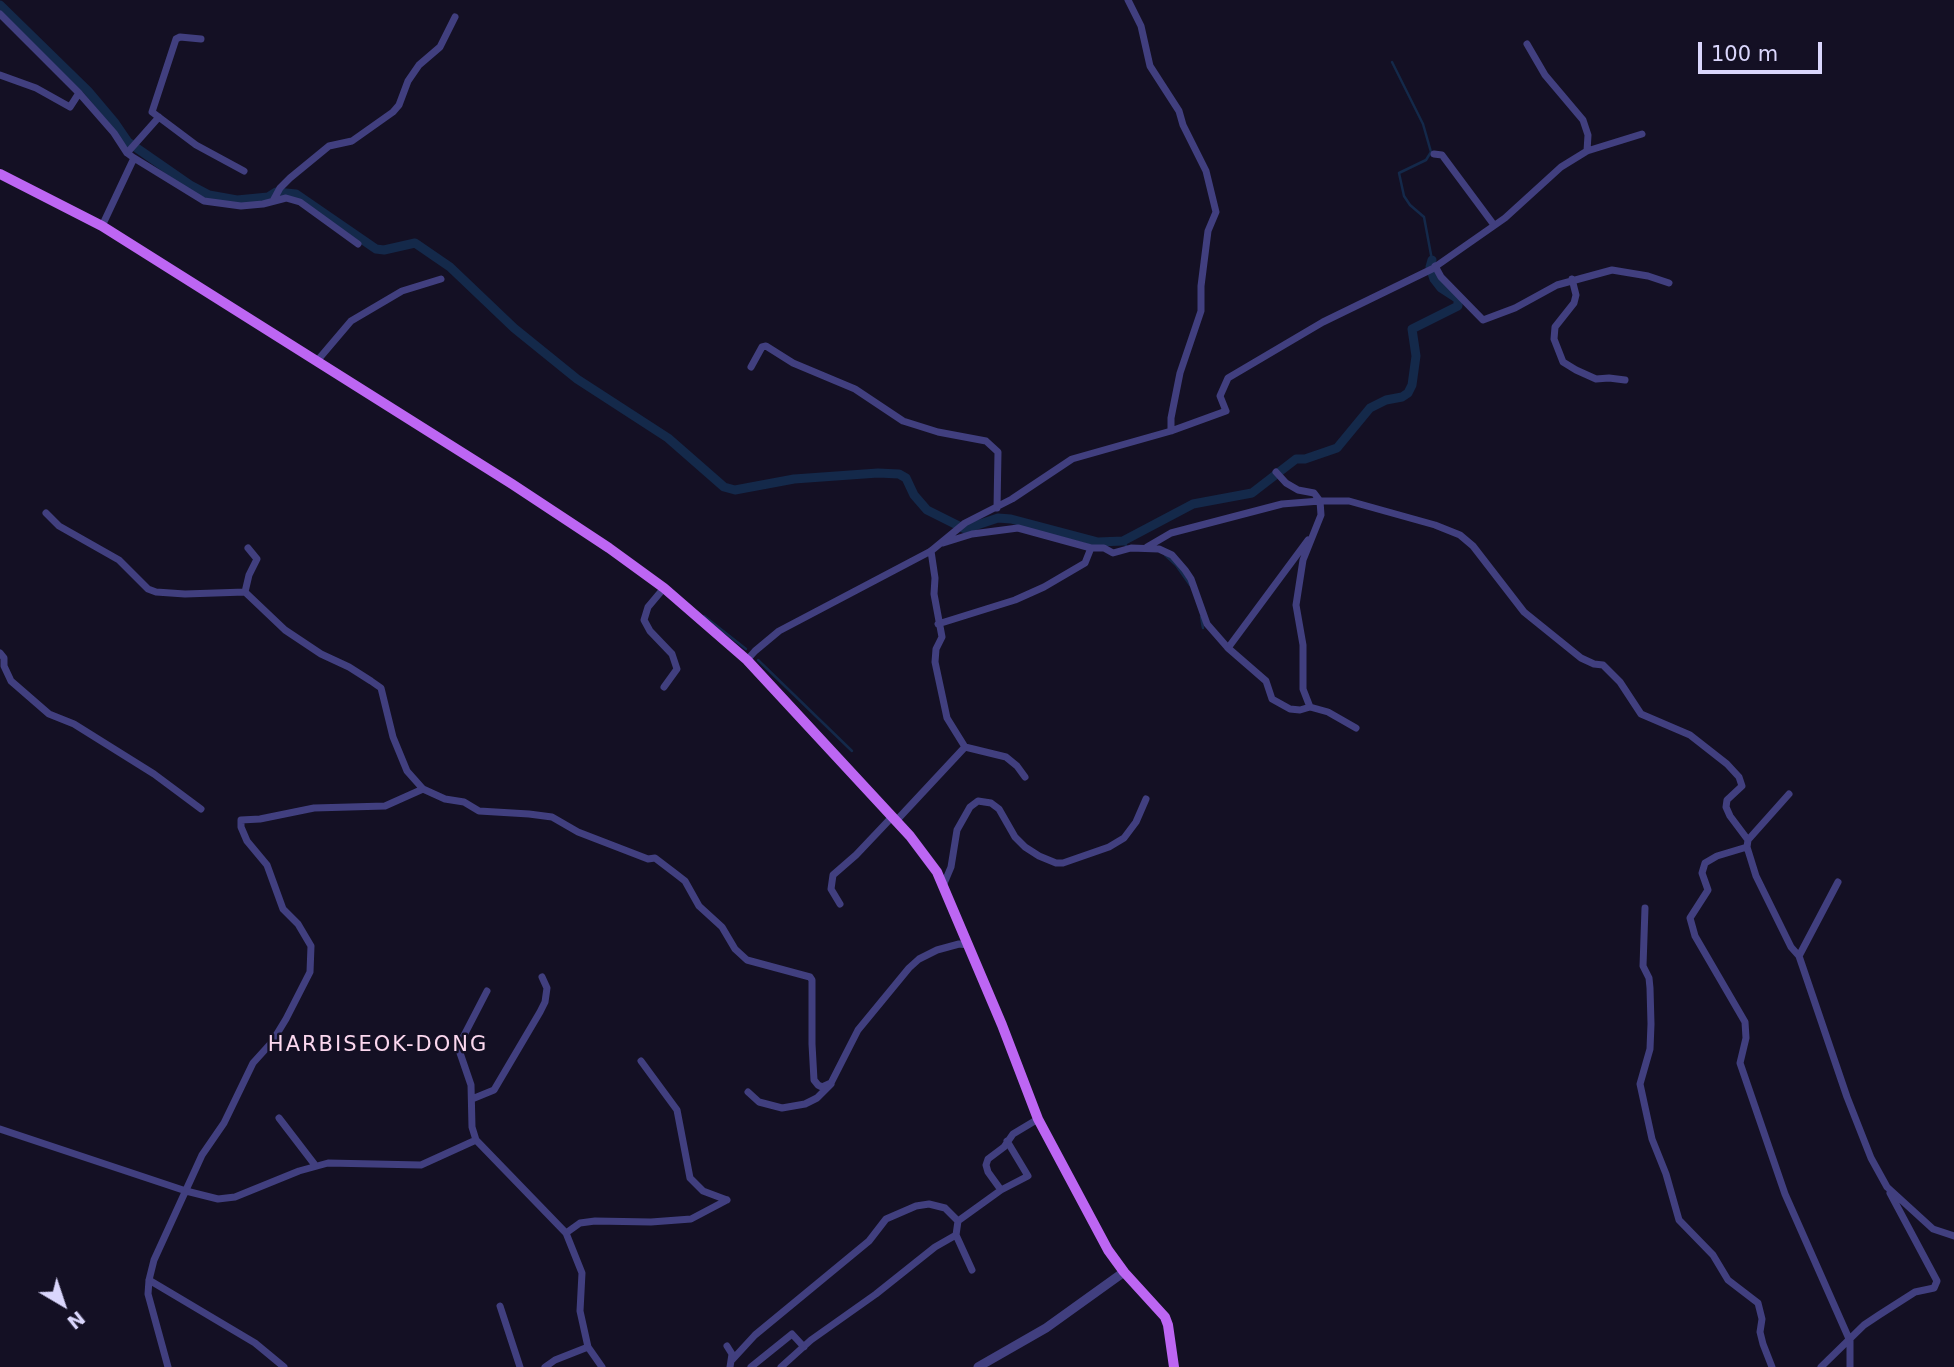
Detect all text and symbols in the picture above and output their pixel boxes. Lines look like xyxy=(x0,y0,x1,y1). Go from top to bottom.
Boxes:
scale bar xyxy=(1702,28,1826,72)
text: 100 m xyxy=(1711,42,1778,66)
district label: HARBISEOK-DONG xyxy=(270,1033,486,1059)
north arrow xyxy=(28,1269,98,1339)
text: N xyxy=(63,1307,89,1334)

